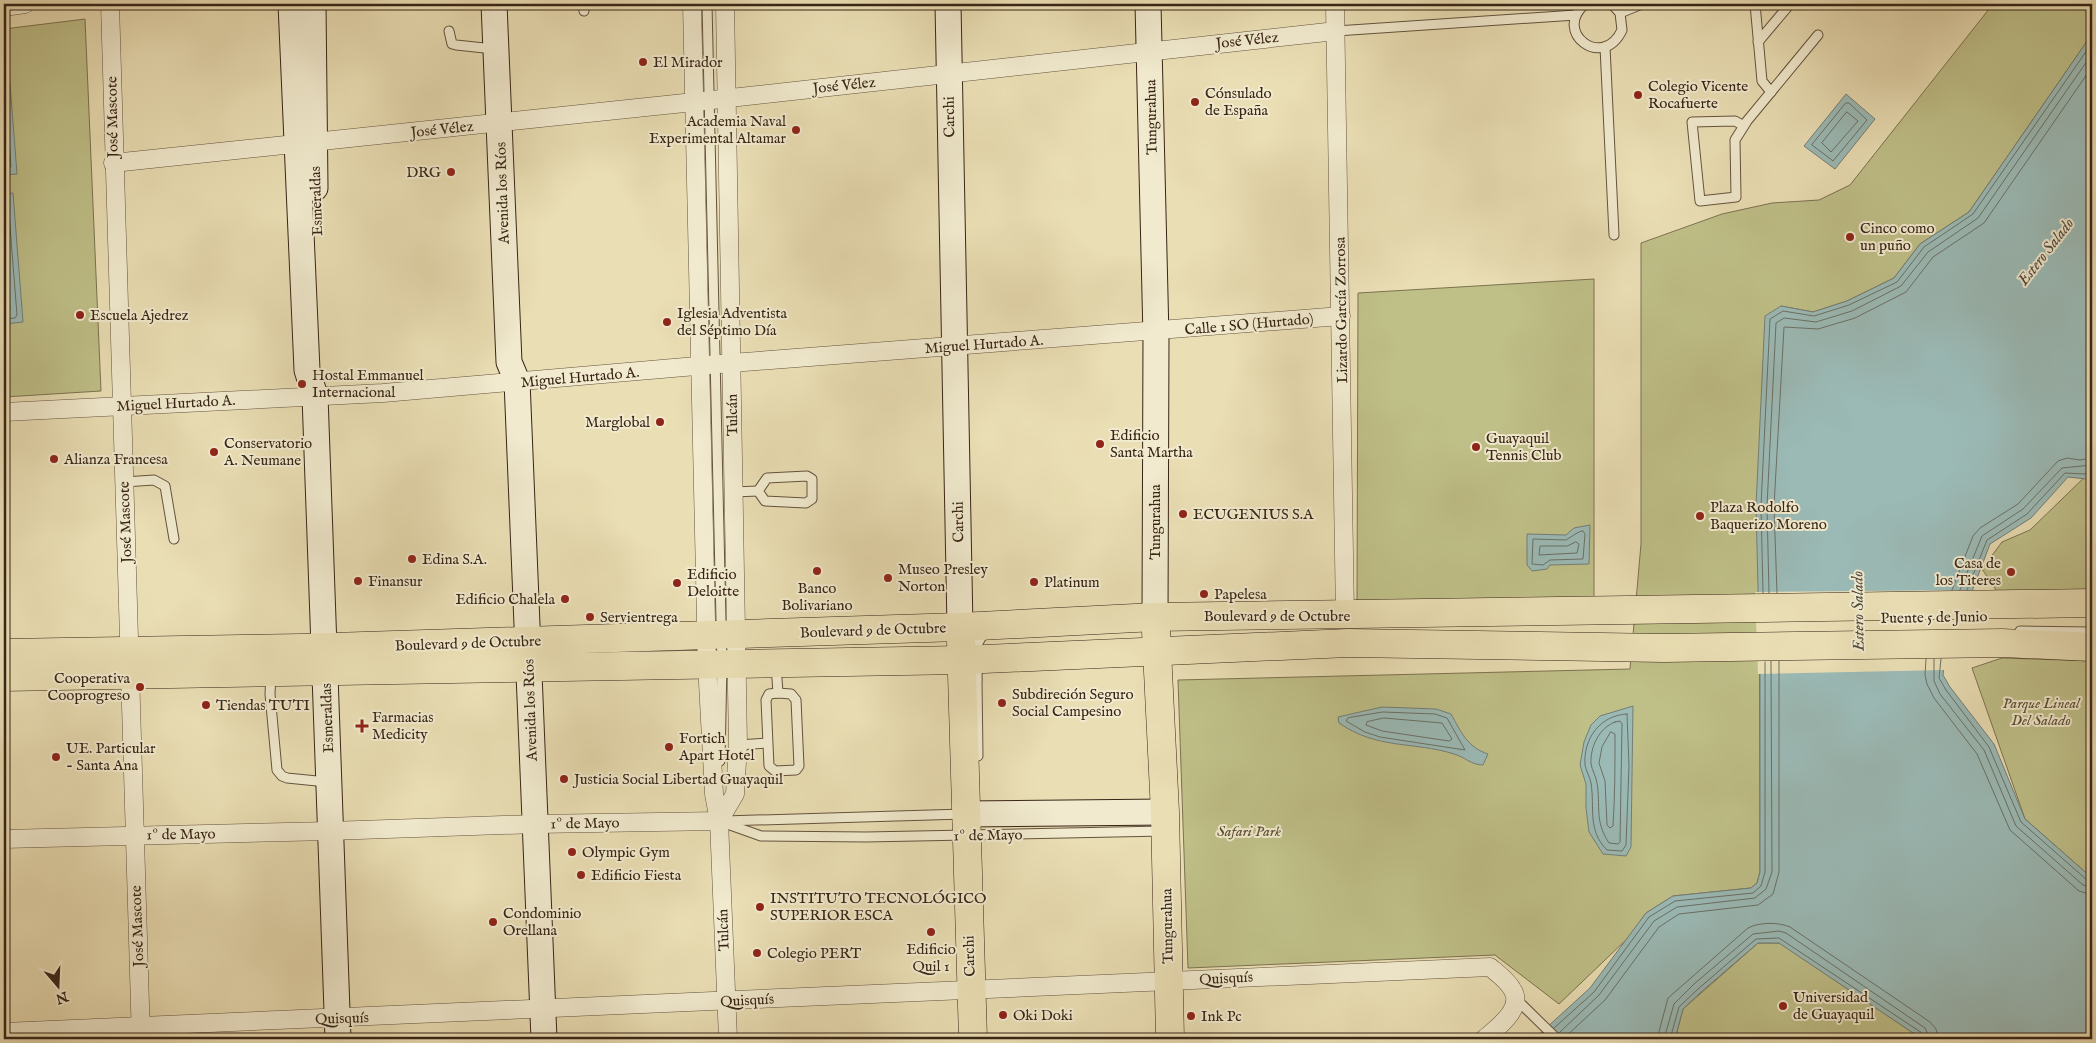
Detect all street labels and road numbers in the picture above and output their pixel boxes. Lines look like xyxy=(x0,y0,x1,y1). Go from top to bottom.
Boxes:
street label: José Vélez xyxy=(1213,28,1279,53)
street label: José Vélez xyxy=(810,73,876,98)
street label: José Mascote xyxy=(102,76,123,160)
street label: Tungurahua xyxy=(1141,79,1162,155)
street label: Carchi xyxy=(940,96,959,138)
street label: José Vélez xyxy=(408,117,474,142)
street label: Avenida los Ríos xyxy=(491,142,514,245)
street label: Esmeraldas xyxy=(306,166,327,236)
street label: Lizardo García Zorrosa xyxy=(1331,236,1352,383)
street label: Calle 1 SO (Hurtado) xyxy=(1184,309,1314,340)
street label: Miguel Hurtado A. xyxy=(924,331,1044,358)
street label: Miguel Hurtado A. xyxy=(520,363,640,392)
street label: Miguel Hurtado A. xyxy=(116,391,236,416)
street label: Tulcán xyxy=(723,394,742,436)
street label: José Mascote xyxy=(115,481,136,565)
street label: Tungurahua xyxy=(1146,484,1165,560)
street label: Carchi xyxy=(949,501,968,543)
street label: Boulevard 9 de Octubre xyxy=(1204,607,1350,626)
street label: Puente 5 de Junio xyxy=(1880,607,1988,628)
street label: Boulevard 9 de Octubre xyxy=(799,618,947,643)
street label: Boulevard 9 de Octubre xyxy=(394,631,542,656)
street label: Avenida los Ríos xyxy=(519,659,542,762)
street label: Esmeraldas xyxy=(317,683,338,753)
street label: 1º de Mayo xyxy=(550,813,620,834)
street label: 1º de Mayo xyxy=(146,824,216,845)
street label: 1º de Mayo xyxy=(953,825,1023,846)
street label: José Mascote xyxy=(127,885,148,969)
street label: Tungurahua xyxy=(1157,888,1178,964)
street label: Tulcán xyxy=(713,908,734,951)
street label: Carchi xyxy=(959,935,980,977)
street label: Quisquís xyxy=(1199,968,1253,989)
street label: Quisquís xyxy=(720,990,774,1011)
street label: Quisquís xyxy=(315,1008,369,1029)

